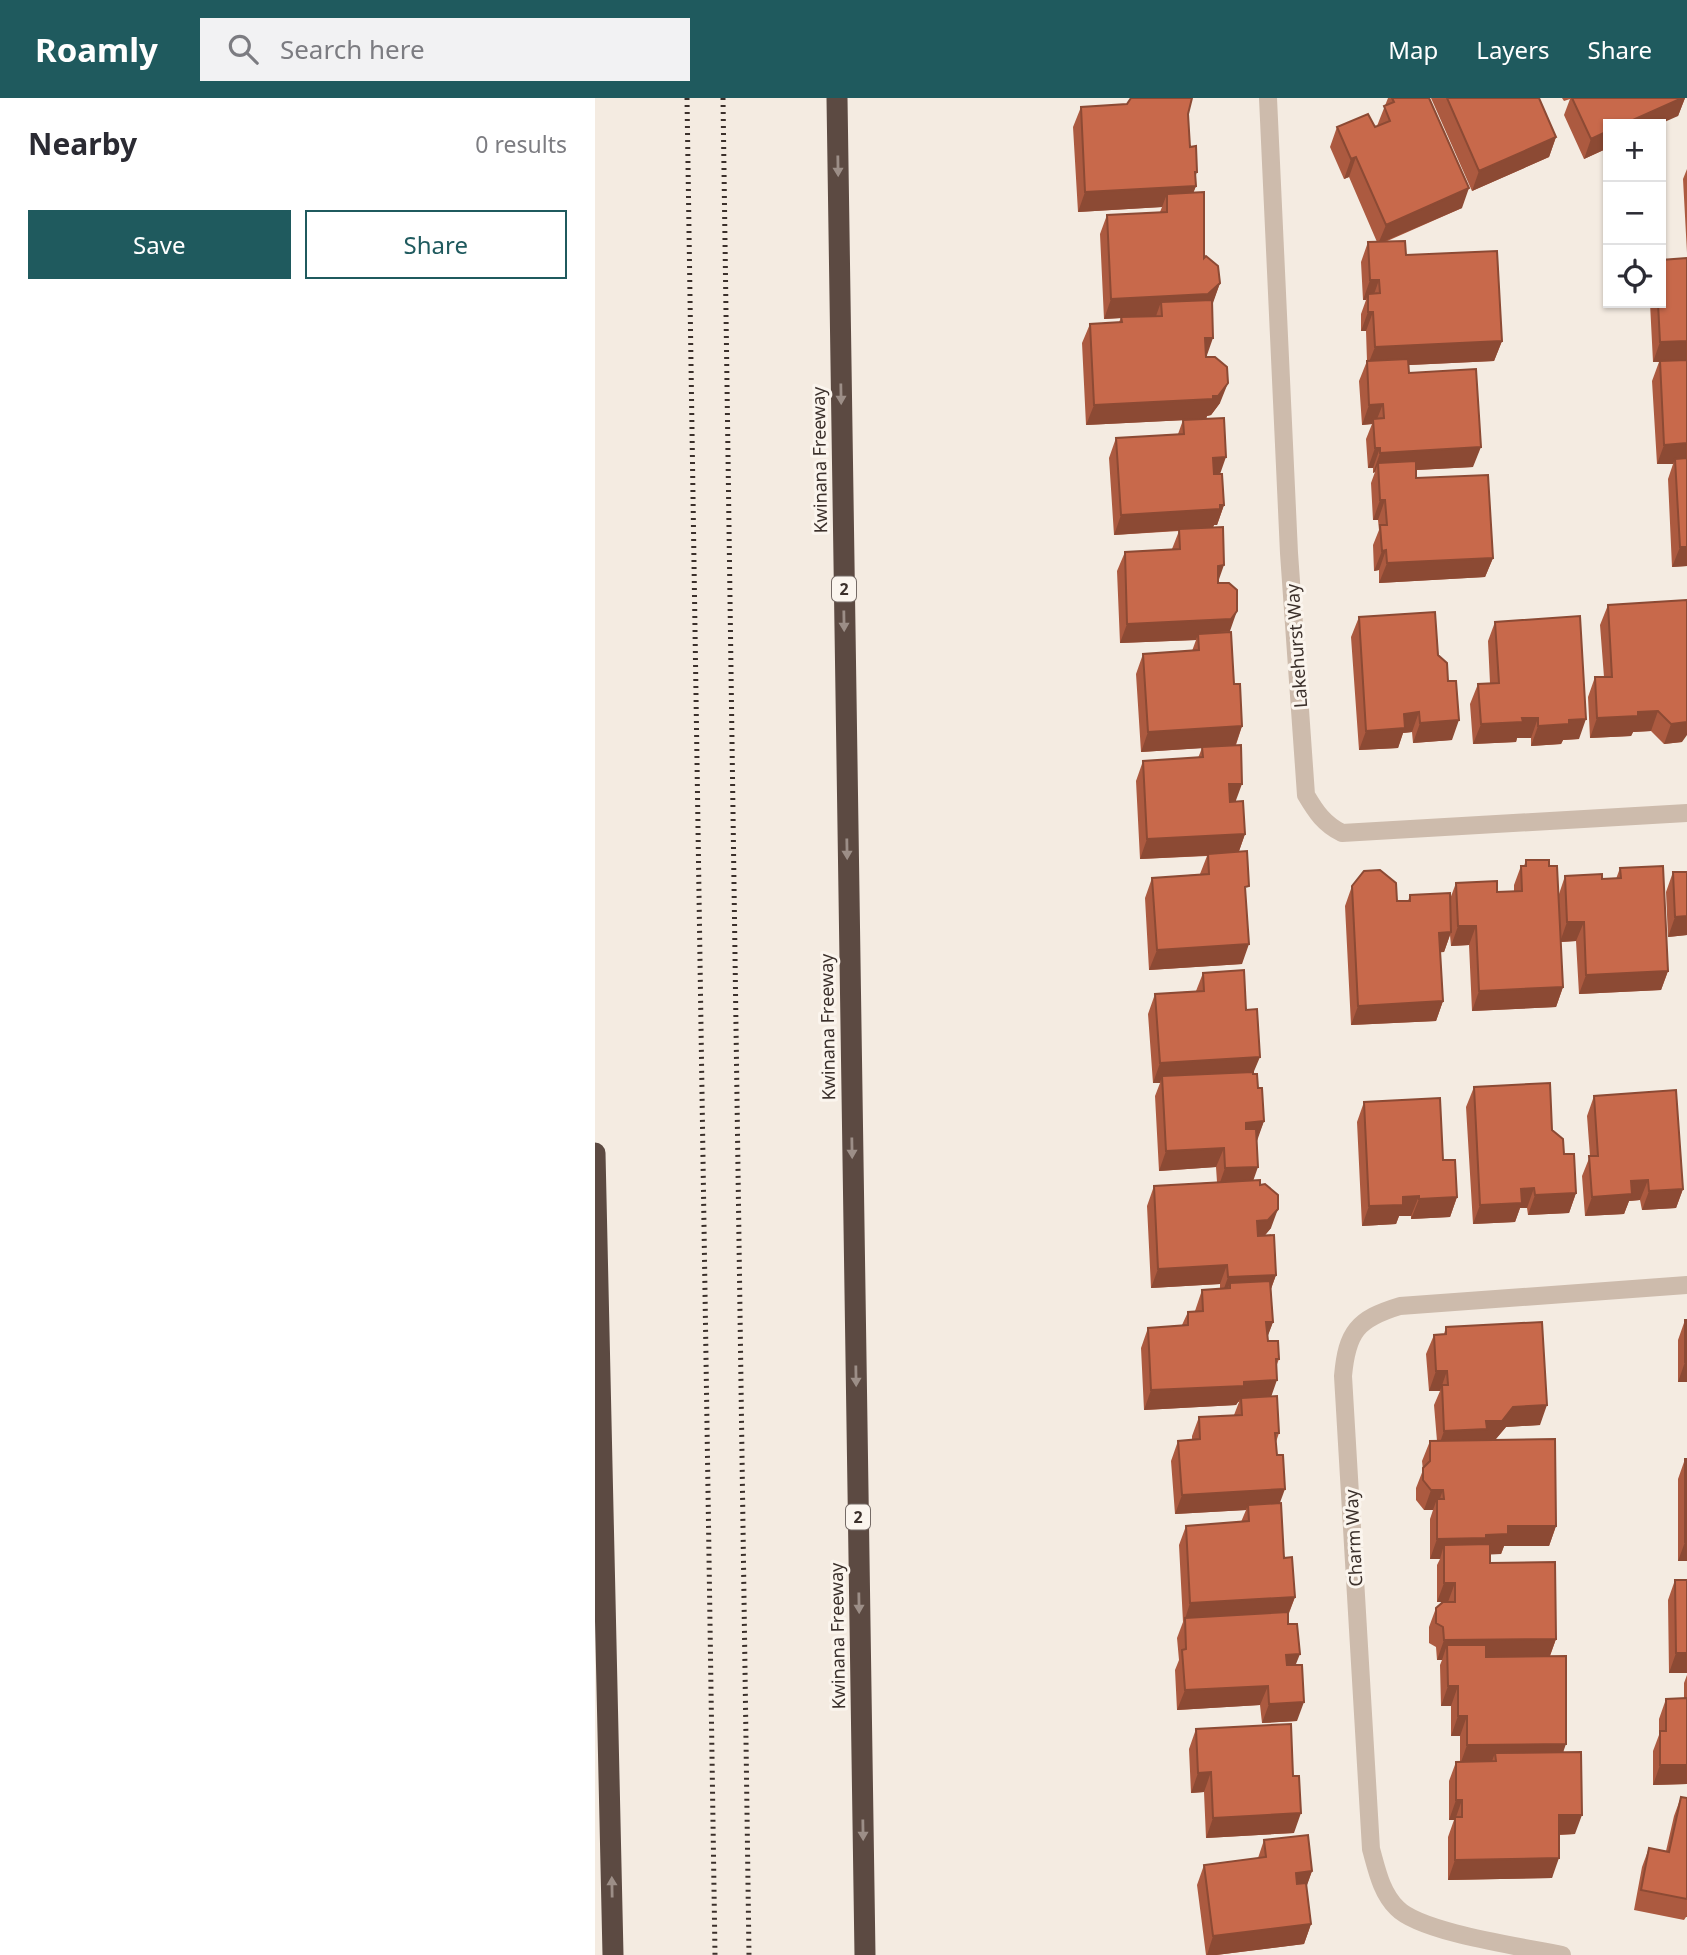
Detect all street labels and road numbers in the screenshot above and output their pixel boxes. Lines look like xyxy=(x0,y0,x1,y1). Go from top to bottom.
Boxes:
street label: Kwinana Freeway xyxy=(806,386,832,534)
road number: 2 xyxy=(832,576,856,602)
street label: Lakehurst Way xyxy=(1280,582,1312,709)
street label: Kwinana Freeway xyxy=(814,953,840,1101)
street label: Charm Way xyxy=(1338,1488,1368,1587)
road number: 2 xyxy=(846,1504,870,1530)
street label: Kwinana Freeway xyxy=(824,1562,850,1710)

